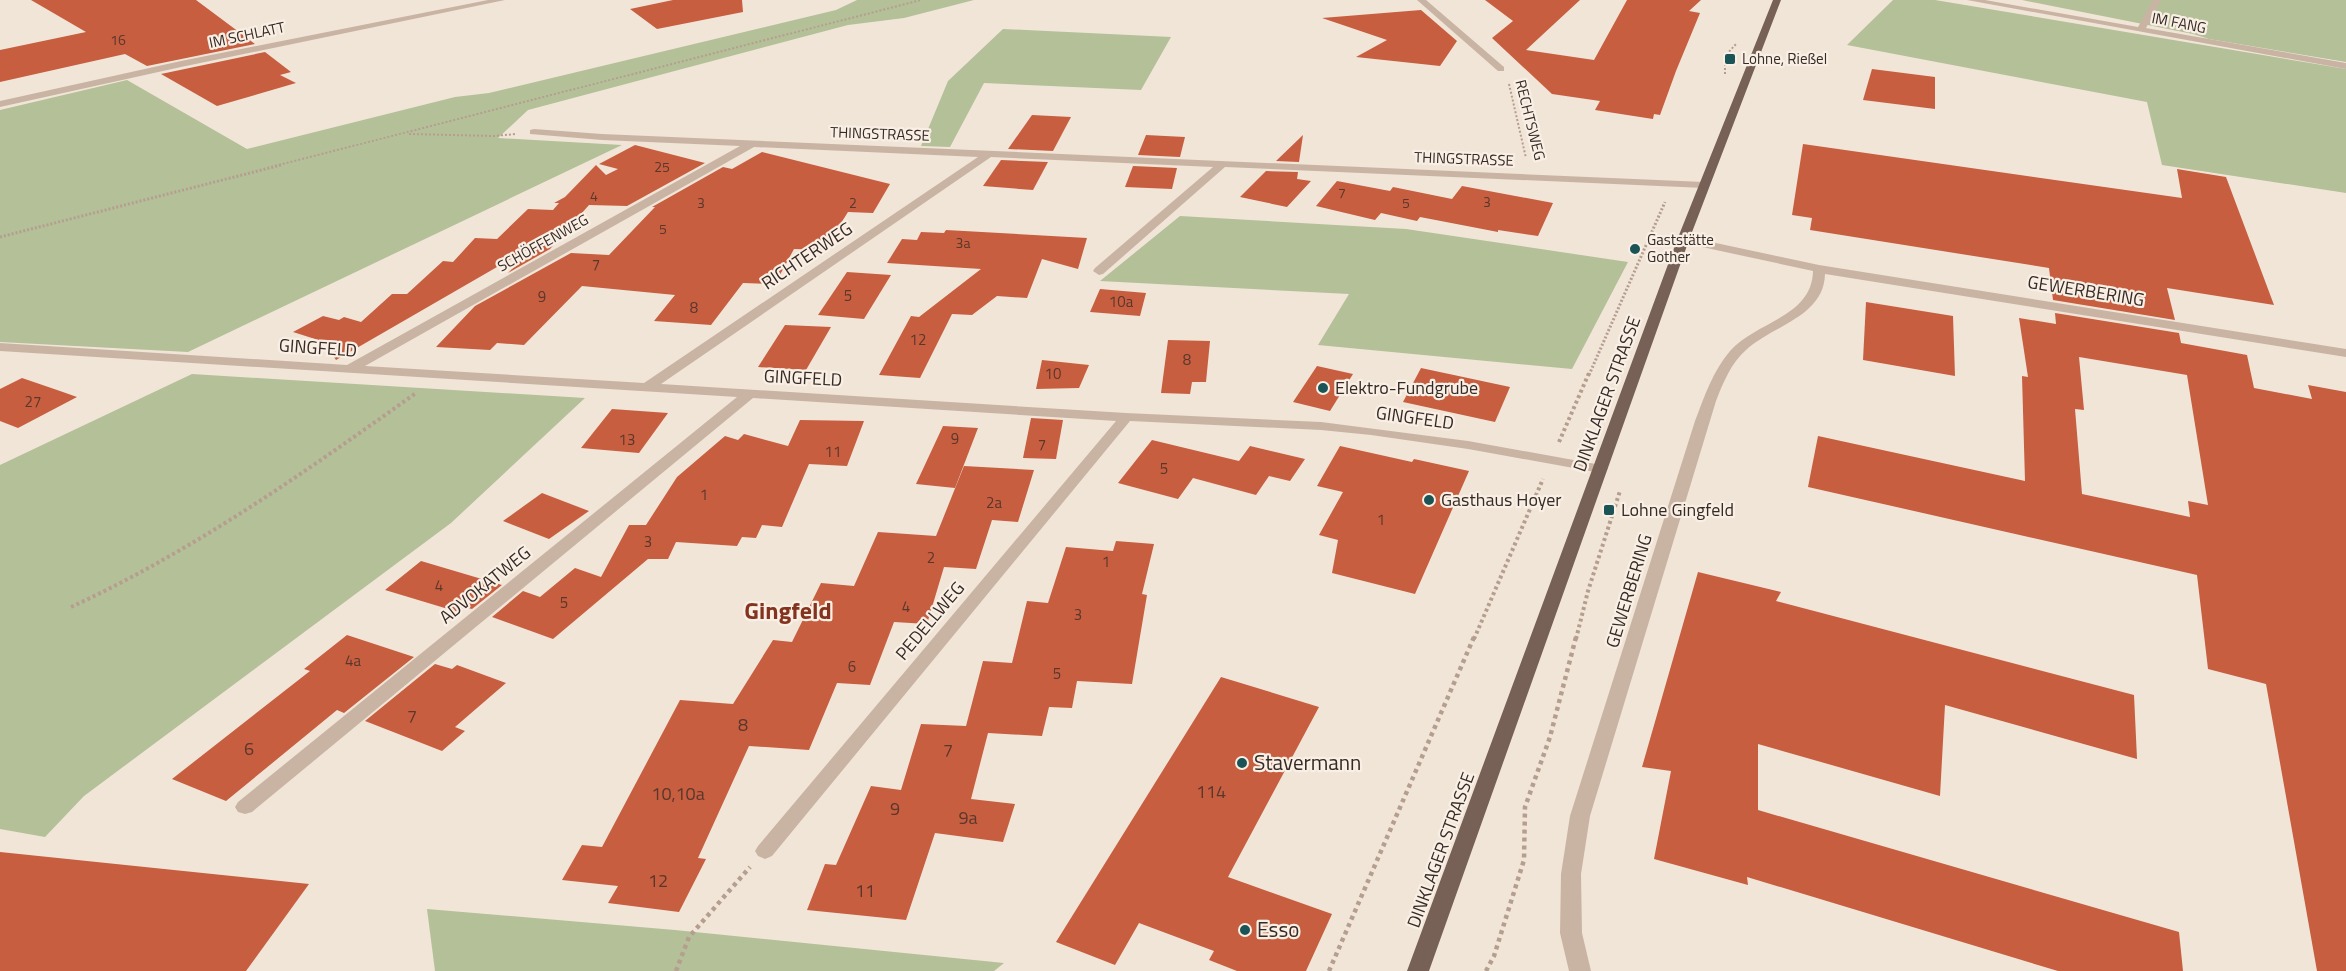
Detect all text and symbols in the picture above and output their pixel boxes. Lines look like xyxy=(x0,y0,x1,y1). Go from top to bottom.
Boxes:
street label: IM FANG xyxy=(2150,6,2208,39)
street label: IM SCHLATT xyxy=(207,15,287,54)
house number: 16 xyxy=(110,29,126,50)
place label: Lohne, Rießel xyxy=(1742,47,1827,70)
marker: Lohne, Rießel xyxy=(1723,52,1737,66)
street label: RECHTSWEG xyxy=(1509,77,1552,163)
street label: THINGSTRASSE xyxy=(830,120,930,147)
street label: THINGSTRASSE xyxy=(1414,145,1514,172)
house number: 25 xyxy=(654,156,670,177)
house number: 7 xyxy=(1338,182,1346,203)
house number: 4 xyxy=(590,185,598,206)
house number: 3 xyxy=(1483,191,1491,212)
house number: 3 xyxy=(697,192,705,213)
house number: 2 xyxy=(849,192,857,213)
house number: 5 xyxy=(1402,192,1410,213)
street label: SCHÖFFENWEG xyxy=(493,208,593,277)
street label: RICHTERWEG xyxy=(756,215,858,296)
house number: 5 xyxy=(659,218,667,239)
place label: Gaststätte Gother xyxy=(1647,228,1714,268)
house number: 3a xyxy=(956,232,970,253)
marker: Gaststätte Gother xyxy=(1628,242,1642,256)
house number: 7 xyxy=(592,253,600,276)
street label: GEWERBERING xyxy=(2026,268,2146,313)
house number: 5 xyxy=(844,284,852,307)
house number: 9 xyxy=(538,285,546,308)
house number: 10a xyxy=(1109,290,1134,313)
house number: 8 xyxy=(690,296,698,319)
street label: DINKLAGER STRASSE xyxy=(1566,312,1647,475)
house number: 12 xyxy=(910,328,926,351)
street label: GINGFELD xyxy=(278,331,358,364)
house number: 8 xyxy=(1183,348,1191,371)
street label: GINGFELD xyxy=(763,362,843,393)
house number: 10 xyxy=(1045,362,1061,385)
place label: Elektro-Fundgrube xyxy=(1335,374,1478,401)
marker: Elektro-Fundgrube xyxy=(1316,381,1330,395)
house number: 27 xyxy=(25,390,41,413)
street label: GINGFELD xyxy=(1374,399,1456,436)
house number: 9 xyxy=(951,427,959,450)
house number: 13 xyxy=(619,428,635,451)
house number: 7 xyxy=(1038,433,1046,456)
house number: 11 xyxy=(825,440,841,463)
house number: 5 xyxy=(1160,457,1168,480)
house number: 1 xyxy=(700,483,708,506)
place label: Gasthaus Hoyer xyxy=(1441,486,1562,513)
house number: 2a xyxy=(986,491,1002,514)
marker: Gasthaus Hoyer xyxy=(1422,493,1436,507)
place label: Lohne Gingfeld xyxy=(1621,496,1734,523)
marker: Lohne Gingfeld xyxy=(1602,503,1616,517)
house number: 1 xyxy=(1377,508,1385,531)
house number: 3 xyxy=(644,530,652,553)
street label: GEWERBERING xyxy=(1598,531,1659,651)
street label: ADVOKATWEG xyxy=(433,539,536,630)
house number: 2 xyxy=(927,546,935,569)
house number: 1 xyxy=(1102,550,1110,573)
house number: 4 xyxy=(435,574,443,597)
street label: PEDELLWEG xyxy=(889,575,971,666)
house number: 5 xyxy=(560,591,568,614)
district label: Gingfeld xyxy=(744,592,832,628)
house number: 4 xyxy=(902,595,910,618)
house number: 3 xyxy=(1074,603,1082,626)
house number: 4a xyxy=(345,649,361,672)
house number: 6 xyxy=(848,655,856,678)
house number: 5 xyxy=(1053,662,1061,685)
house number: 7 xyxy=(407,703,417,730)
house number: 8 xyxy=(738,711,748,738)
house number: 6 xyxy=(244,735,254,762)
house number: 7 xyxy=(943,737,953,764)
place label: Stavermann xyxy=(1254,746,1361,778)
marker: Stavermann xyxy=(1235,756,1249,770)
street label: DINKLAGER STRASSE xyxy=(1400,768,1481,931)
house number: 114 xyxy=(1196,778,1226,805)
house number: 10,10a xyxy=(651,780,705,807)
house number: 9 xyxy=(890,795,900,822)
house number: 9a xyxy=(958,804,978,831)
house number: 12 xyxy=(648,867,668,894)
house number: 11 xyxy=(855,877,875,904)
place label: Esso xyxy=(1257,913,1299,945)
marker: Esso xyxy=(1238,923,1252,937)

